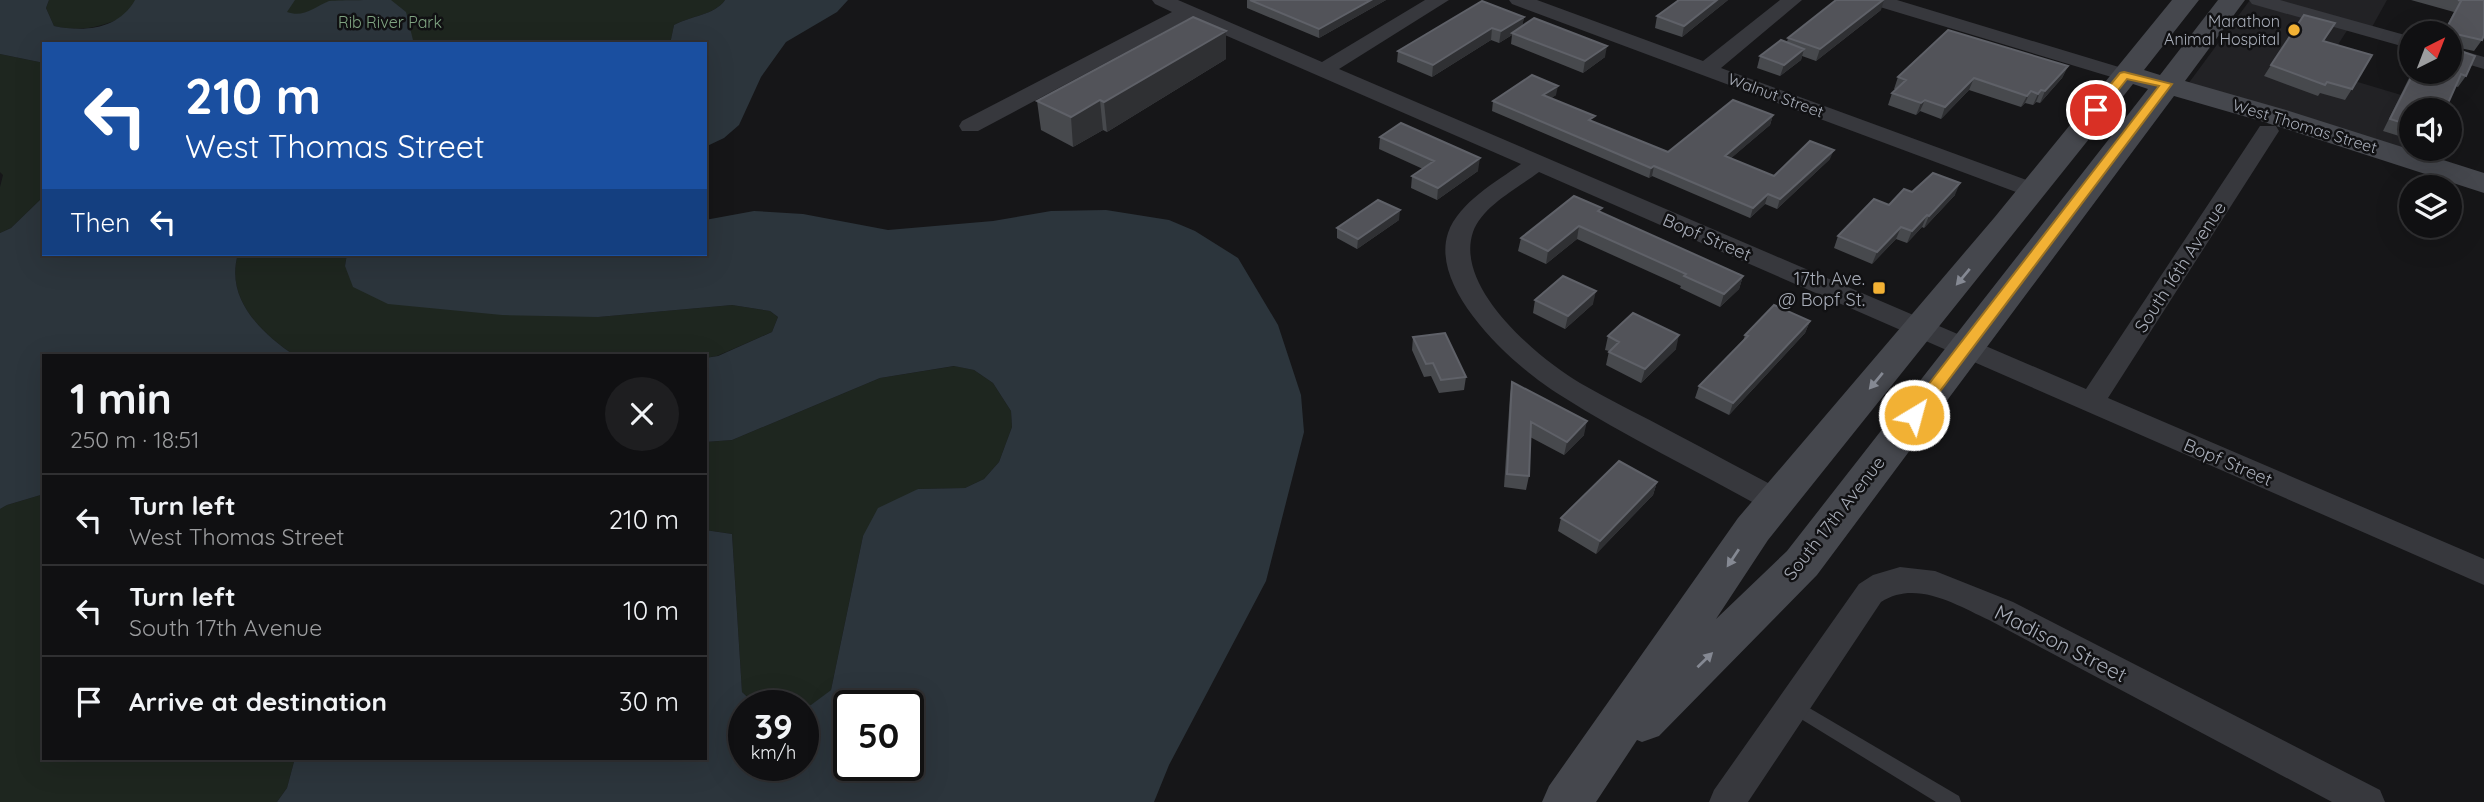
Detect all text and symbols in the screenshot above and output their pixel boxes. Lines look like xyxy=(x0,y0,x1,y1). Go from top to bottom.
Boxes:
place label: Marathon Animal Hospital xyxy=(2164,11,2280,49)
park label: Rib River Park xyxy=(338,12,442,32)
north arrow xyxy=(2399,21,2462,84)
map controls xyxy=(2399,21,2462,238)
marker: Marathon Animal Hospital xyxy=(2286,22,2302,38)
text: 210 m xyxy=(185,65,321,126)
street label: Walnut Street xyxy=(1725,68,1827,122)
icon: left xyxy=(70,70,161,161)
pin xyxy=(2066,80,2126,140)
icon: arrive xyxy=(2077,91,2115,129)
street label: West Thomas Street xyxy=(2230,95,2380,157)
button: sound xyxy=(2399,98,2462,161)
text: West Thomas Street xyxy=(185,126,485,166)
button: layers xyxy=(2399,175,2462,238)
street label: South 16th Avenue xyxy=(2129,197,2231,337)
icon: left xyxy=(144,203,182,241)
text: Then xyxy=(70,206,130,239)
street label: Bopf Street xyxy=(1659,208,1755,266)
place label: 17th Ave. @ Bopf St. xyxy=(1778,267,1865,311)
one-way arrow xyxy=(1955,268,1971,286)
marker: 17th Ave. @ Bopf St. xyxy=(1871,280,1887,296)
text: 1 min xyxy=(70,372,172,425)
one-way arrow xyxy=(1868,372,1884,390)
button: close xyxy=(605,377,679,451)
position arrow xyxy=(1877,378,1951,452)
text: 250 m · 18:51 xyxy=(70,425,200,454)
street label: Bopf Street xyxy=(2180,433,2276,491)
street label: South 17th Avenue xyxy=(1778,451,1890,585)
text: Turn left xyxy=(129,489,236,522)
icon: left xyxy=(70,501,108,539)
text: 210 m xyxy=(609,503,679,536)
text: West Thomas Street xyxy=(129,522,344,551)
one-way arrow xyxy=(1726,549,1740,567)
text: Turn left xyxy=(129,580,236,613)
icon: left xyxy=(70,592,108,630)
text: 10 m xyxy=(623,594,679,627)
street label: Madison Street xyxy=(1990,598,2132,688)
text: South 17th Avenue xyxy=(129,613,322,642)
one-way arrow xyxy=(1696,652,1713,668)
icon: arrive xyxy=(70,683,108,721)
text: Arrive at destination xyxy=(129,685,387,718)
text: 30 m xyxy=(619,685,679,718)
speed limit sign: 50 xyxy=(833,690,924,781)
text: 39 xyxy=(754,704,793,748)
text: km/h xyxy=(751,741,796,764)

